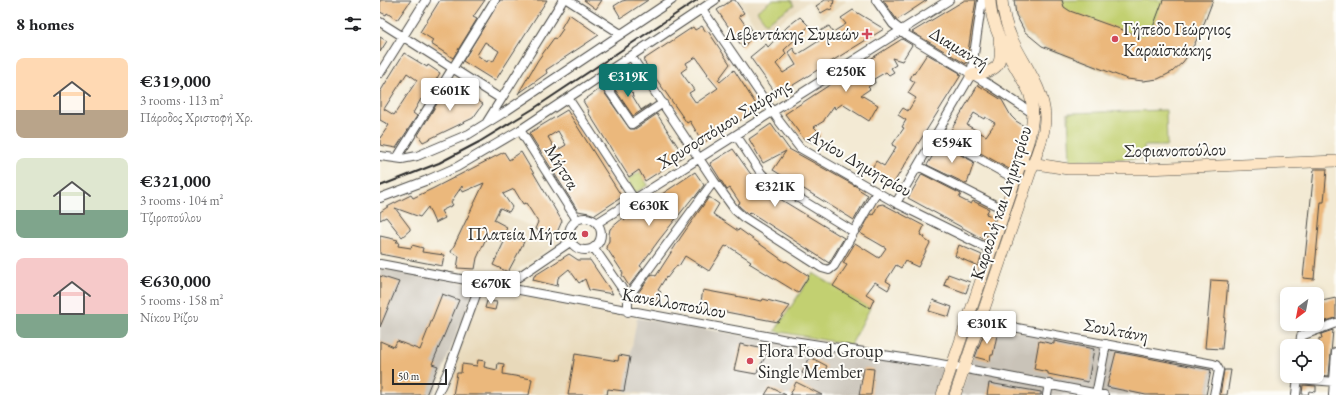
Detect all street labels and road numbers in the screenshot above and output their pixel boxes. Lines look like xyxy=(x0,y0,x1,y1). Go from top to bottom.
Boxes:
street label: Διαμαντή xyxy=(925,21,993,74)
street label: Χρυσοστόμου Σμύρνης xyxy=(652,73,795,174)
street label: Αγίου Δημητρίου xyxy=(803,123,916,201)
street label: Καραολή και Δημητρίου xyxy=(965,123,1036,283)
street label: Σοφιανοπούλου xyxy=(1124,137,1226,162)
street label: Μήτσα xyxy=(540,140,586,194)
street label: Κανελλοπούλου xyxy=(620,282,728,323)
street label: Σουλτάνη xyxy=(1082,313,1150,347)

